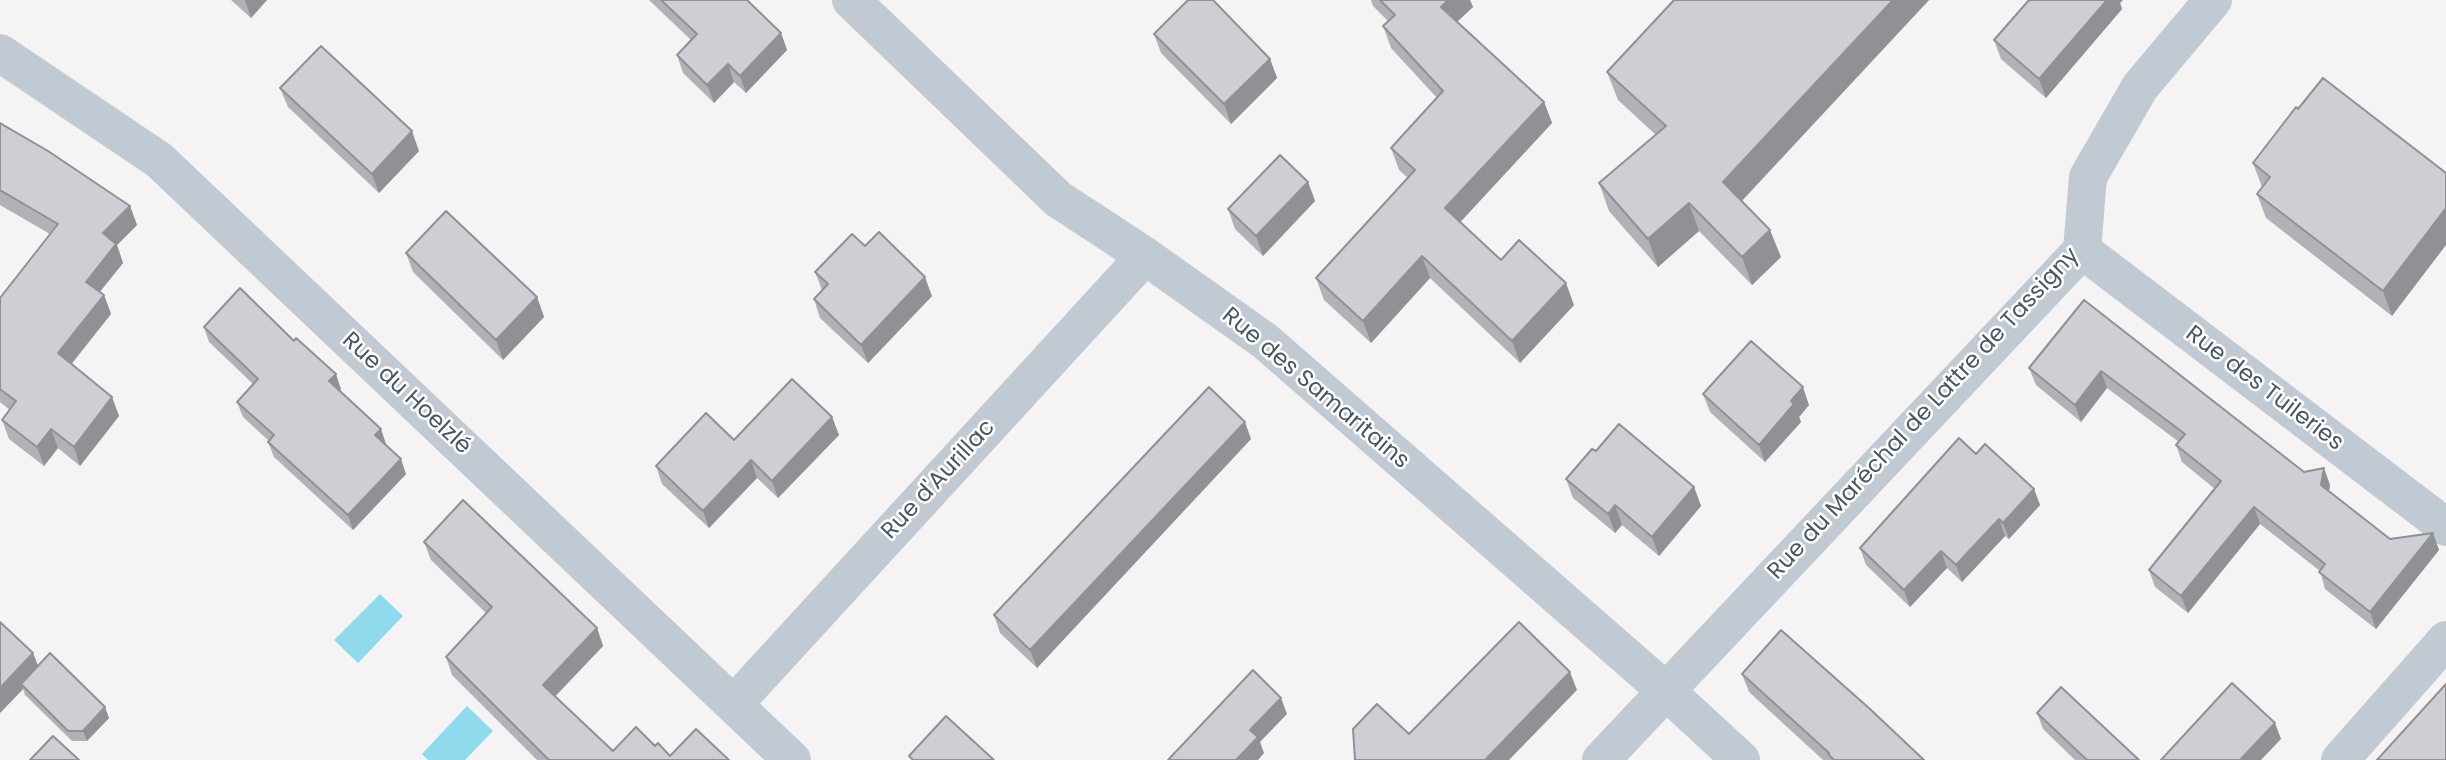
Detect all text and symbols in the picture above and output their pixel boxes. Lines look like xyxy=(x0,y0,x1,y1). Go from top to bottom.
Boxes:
street label: Rue du Maréchal de Lattre de Tassigny xyxy=(1763,242,2085,586)
street label: Rue des Samaritains xyxy=(1216,303,1414,475)
street label: Rue des Tuileries xyxy=(2180,321,2348,457)
street label: Rue du Hoelzlé xyxy=(336,327,476,461)
street label: Rue d'Aurillac xyxy=(877,414,1001,546)

